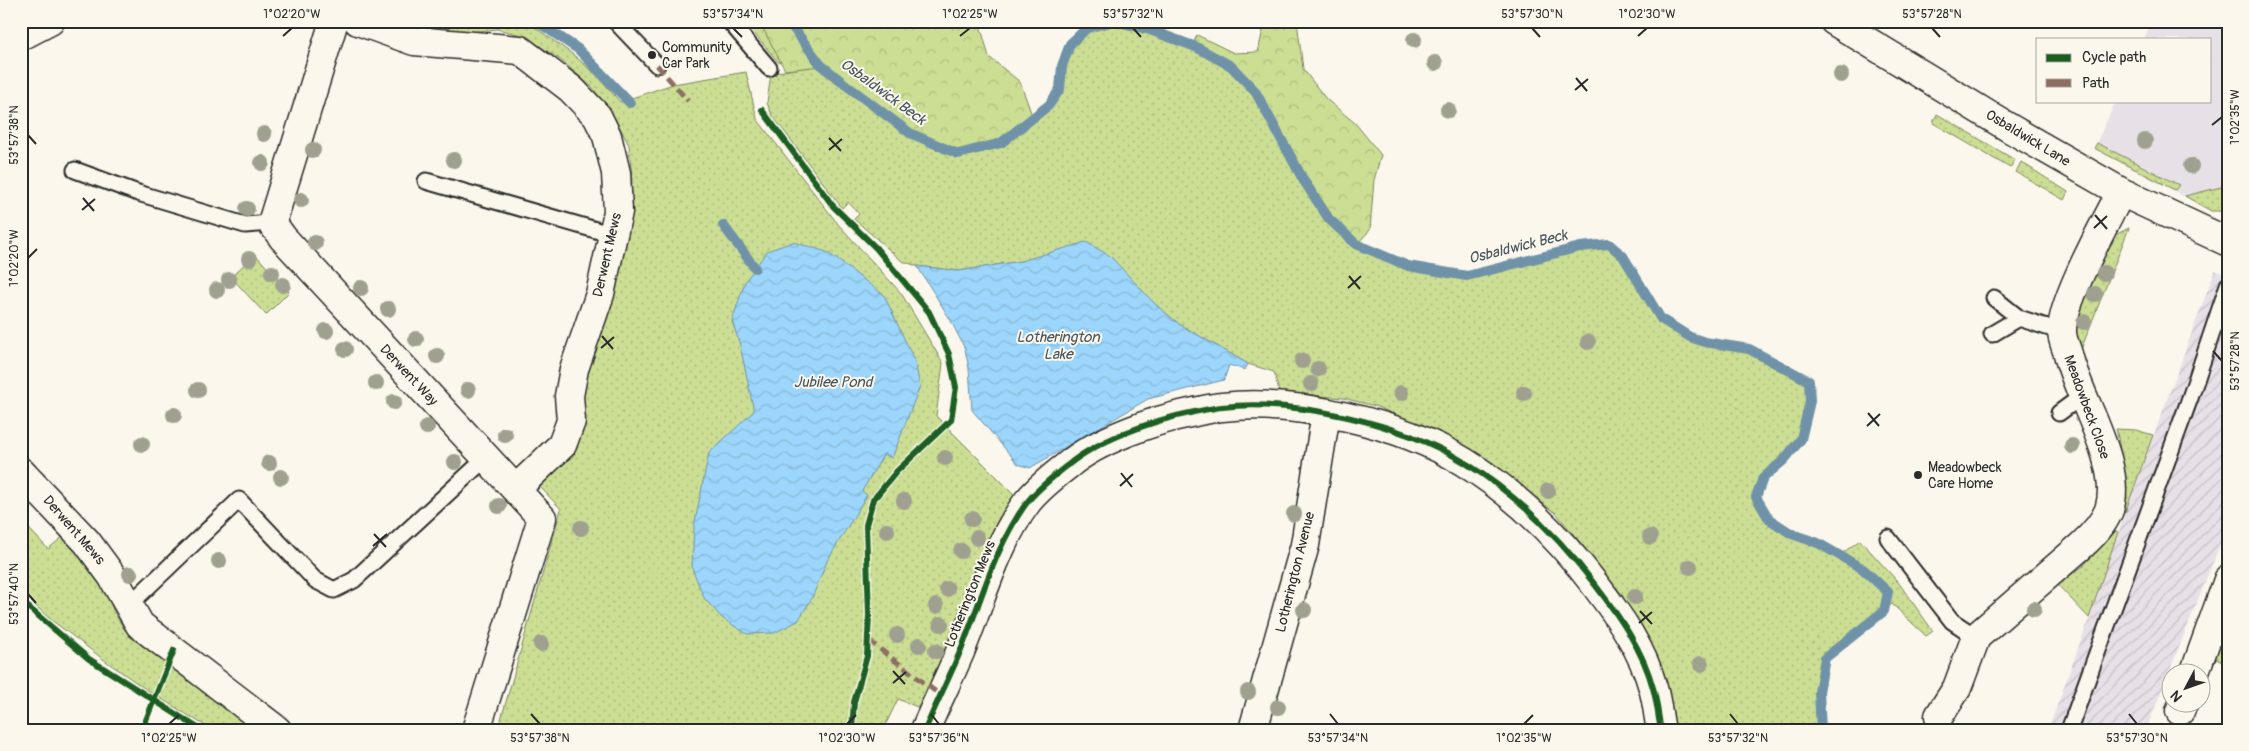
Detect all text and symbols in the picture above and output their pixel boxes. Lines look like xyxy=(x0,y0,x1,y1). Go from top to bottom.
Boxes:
text: 1°02'20"W xyxy=(263,7,321,22)
text: 53°57'34"N xyxy=(703,7,763,22)
text: 1°02'25"W xyxy=(942,7,998,22)
text: 53°57'32"N xyxy=(1103,7,1163,22)
text: 53°57'30"N xyxy=(1501,7,1563,22)
text: 1°02'30"W xyxy=(1618,7,1676,22)
text: 53°57'28"N xyxy=(1902,7,1962,22)
legend xyxy=(2036,38,2212,102)
place label: Community Car Park xyxy=(662,39,732,72)
text: Cycle path xyxy=(2082,48,2146,67)
marker: Community Car Park xyxy=(646,49,658,61)
water label: Osbaldwick Beck xyxy=(836,55,931,130)
text: Path xyxy=(2082,74,2109,93)
text: 1°02'35"W xyxy=(2228,89,2243,145)
text: 53°57'38"N xyxy=(7,105,22,165)
street label: Osbaldwick Lane xyxy=(1983,106,2073,170)
street label: Derwent Mews xyxy=(589,211,625,299)
water label: Osbaldwick Beck xyxy=(1467,225,1571,268)
text: 1°02'20"W xyxy=(7,229,22,287)
water label: Lotherington Lake xyxy=(1016,328,1101,364)
text: 53°57'28"N xyxy=(2228,331,2243,391)
street label: Derwent Way xyxy=(376,341,442,409)
street label: Meadowbeck Close xyxy=(2060,353,2114,461)
water label: Jubilee Pond xyxy=(794,373,874,392)
place label: Meadowbeck Care Home xyxy=(1928,459,2002,492)
marker: Meadowbeck Care Home xyxy=(1912,469,1924,481)
street label: Derwent Mews xyxy=(39,492,109,569)
street label: Lotherington Avenue xyxy=(1272,510,1318,634)
street label: Lotherington Mews xyxy=(941,538,999,650)
text: 53°57'40"N xyxy=(7,563,22,625)
north arrow xyxy=(2162,664,2212,714)
text: N xyxy=(2167,687,2186,705)
text: 1°02'25"W xyxy=(141,731,197,746)
text: 53°57'38"N xyxy=(510,731,570,746)
text: 1°02'30"W xyxy=(818,731,876,746)
text: 53°57'36"N xyxy=(909,731,969,746)
text: 53°57'34"N xyxy=(1308,731,1368,746)
text: 1°02'35"W xyxy=(1496,731,1552,746)
text: 53°57'32"N xyxy=(1708,731,1768,746)
text: 53°57'30"N xyxy=(2106,731,2168,746)

